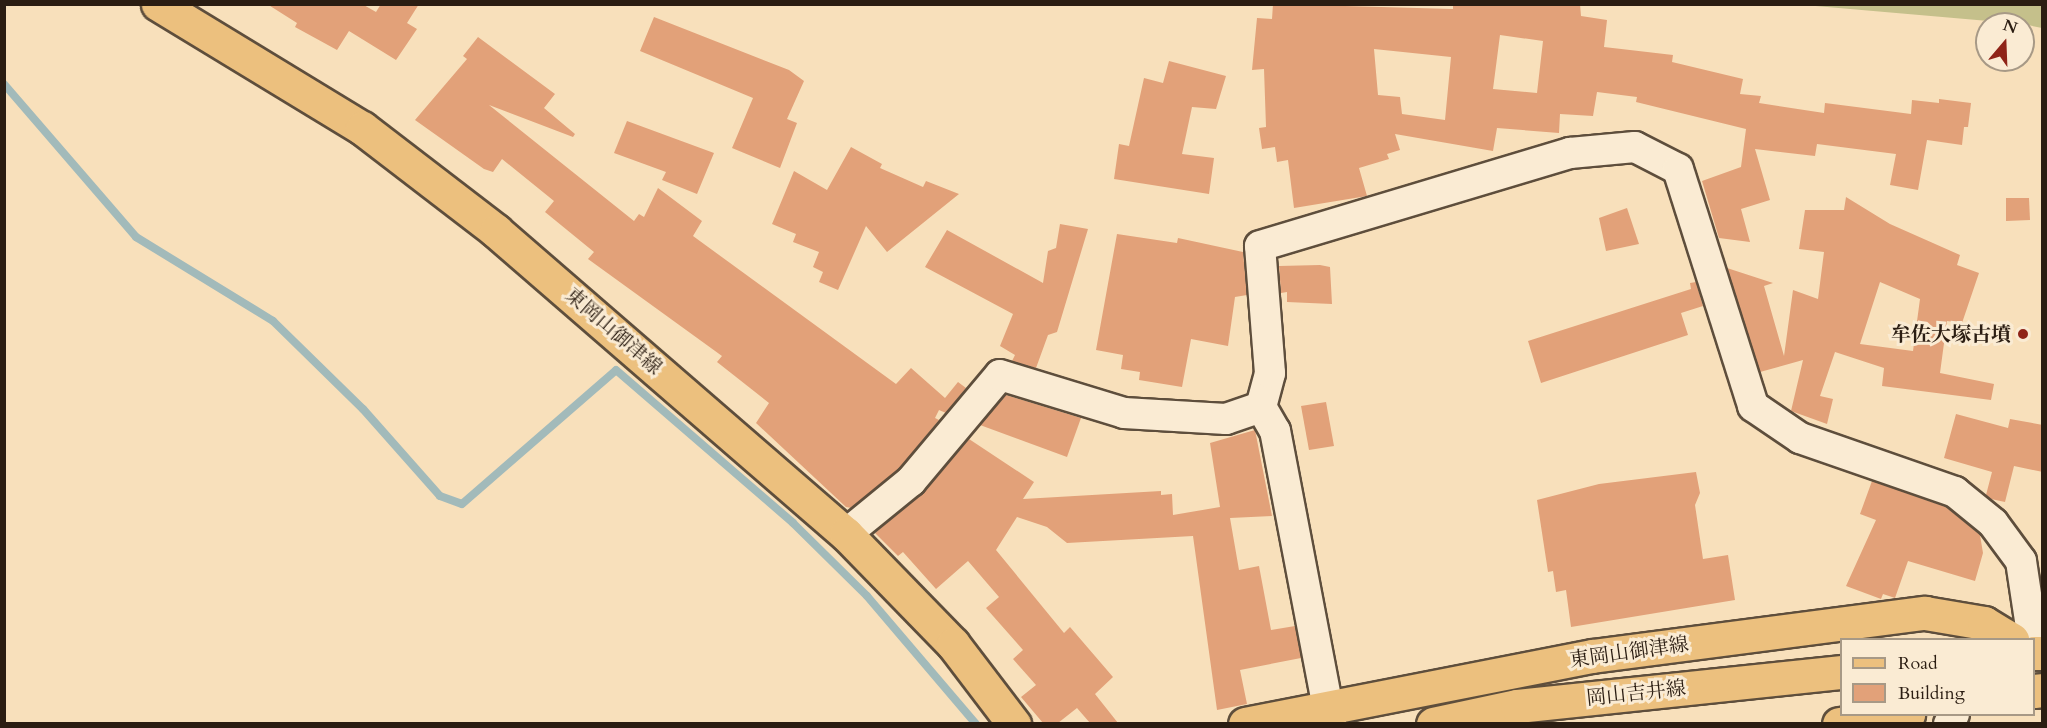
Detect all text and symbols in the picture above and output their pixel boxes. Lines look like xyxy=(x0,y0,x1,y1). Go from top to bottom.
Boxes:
north arrow xyxy=(1975,12,2035,72)
text: N xyxy=(2000,14,2020,40)
street label: 東岡山御津線 xyxy=(561,283,667,379)
place label: 牟佐大塚古墳 xyxy=(1891,322,2011,346)
marker: 牟佐大塚古墳 xyxy=(2016,327,2030,341)
street label: 東岡山御津線 xyxy=(1568,632,1690,672)
legend xyxy=(1840,638,2035,716)
text: Road xyxy=(1898,651,1938,676)
street label: 岡山吉井線 xyxy=(1585,676,1687,710)
text: Building xyxy=(1898,681,1965,706)

